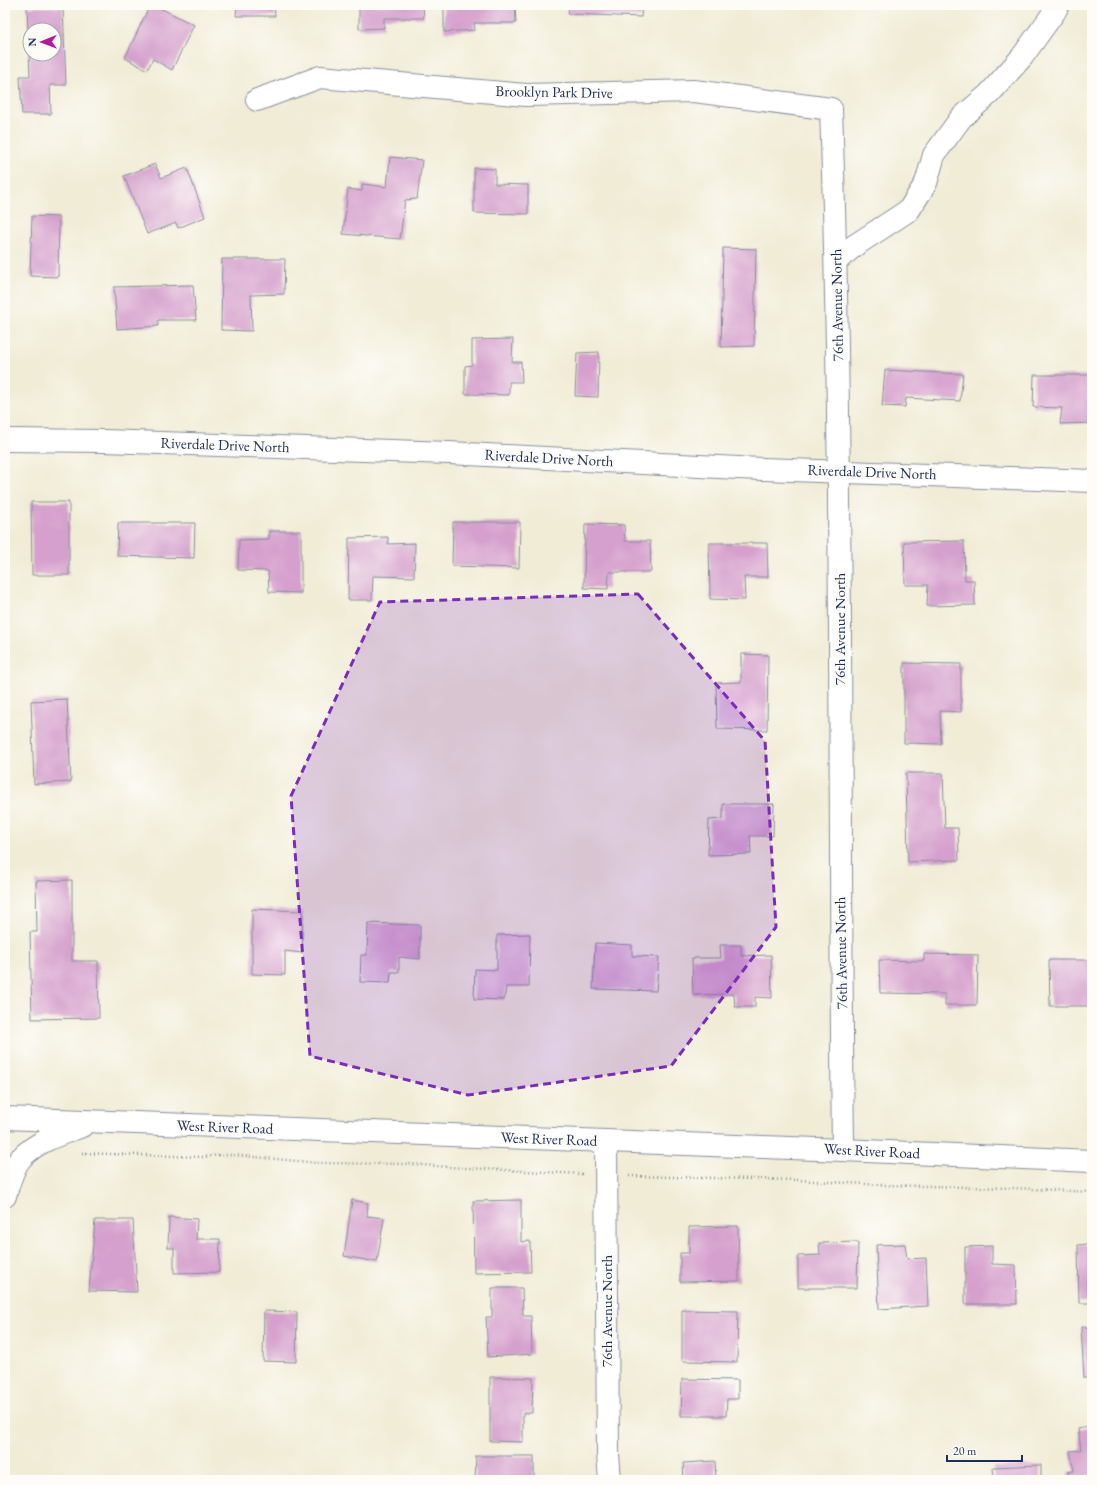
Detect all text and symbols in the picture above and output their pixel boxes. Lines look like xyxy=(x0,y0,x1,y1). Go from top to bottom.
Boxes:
north arrow xyxy=(22,22,62,62)
text: N xyxy=(25,38,39,47)
street label: Brooklyn Park Drive xyxy=(495,81,613,102)
street label: 76th Avenue North xyxy=(826,248,847,361)
street label: Riverdale Drive North xyxy=(160,433,290,456)
street label: Riverdale Drive North xyxy=(484,445,614,470)
street label: Riverdale Drive North xyxy=(807,460,937,483)
street label: 76th Avenue North xyxy=(830,572,849,685)
street label: 76th Avenue North xyxy=(830,896,851,1009)
street label: West River Road xyxy=(176,1115,274,1138)
street label: West River Road xyxy=(500,1127,598,1150)
street label: West River Road xyxy=(823,1138,921,1163)
street label: 76th Avenue North xyxy=(597,1254,616,1367)
scale bar xyxy=(947,1437,1022,1463)
text: 20 m xyxy=(953,1443,977,1459)

